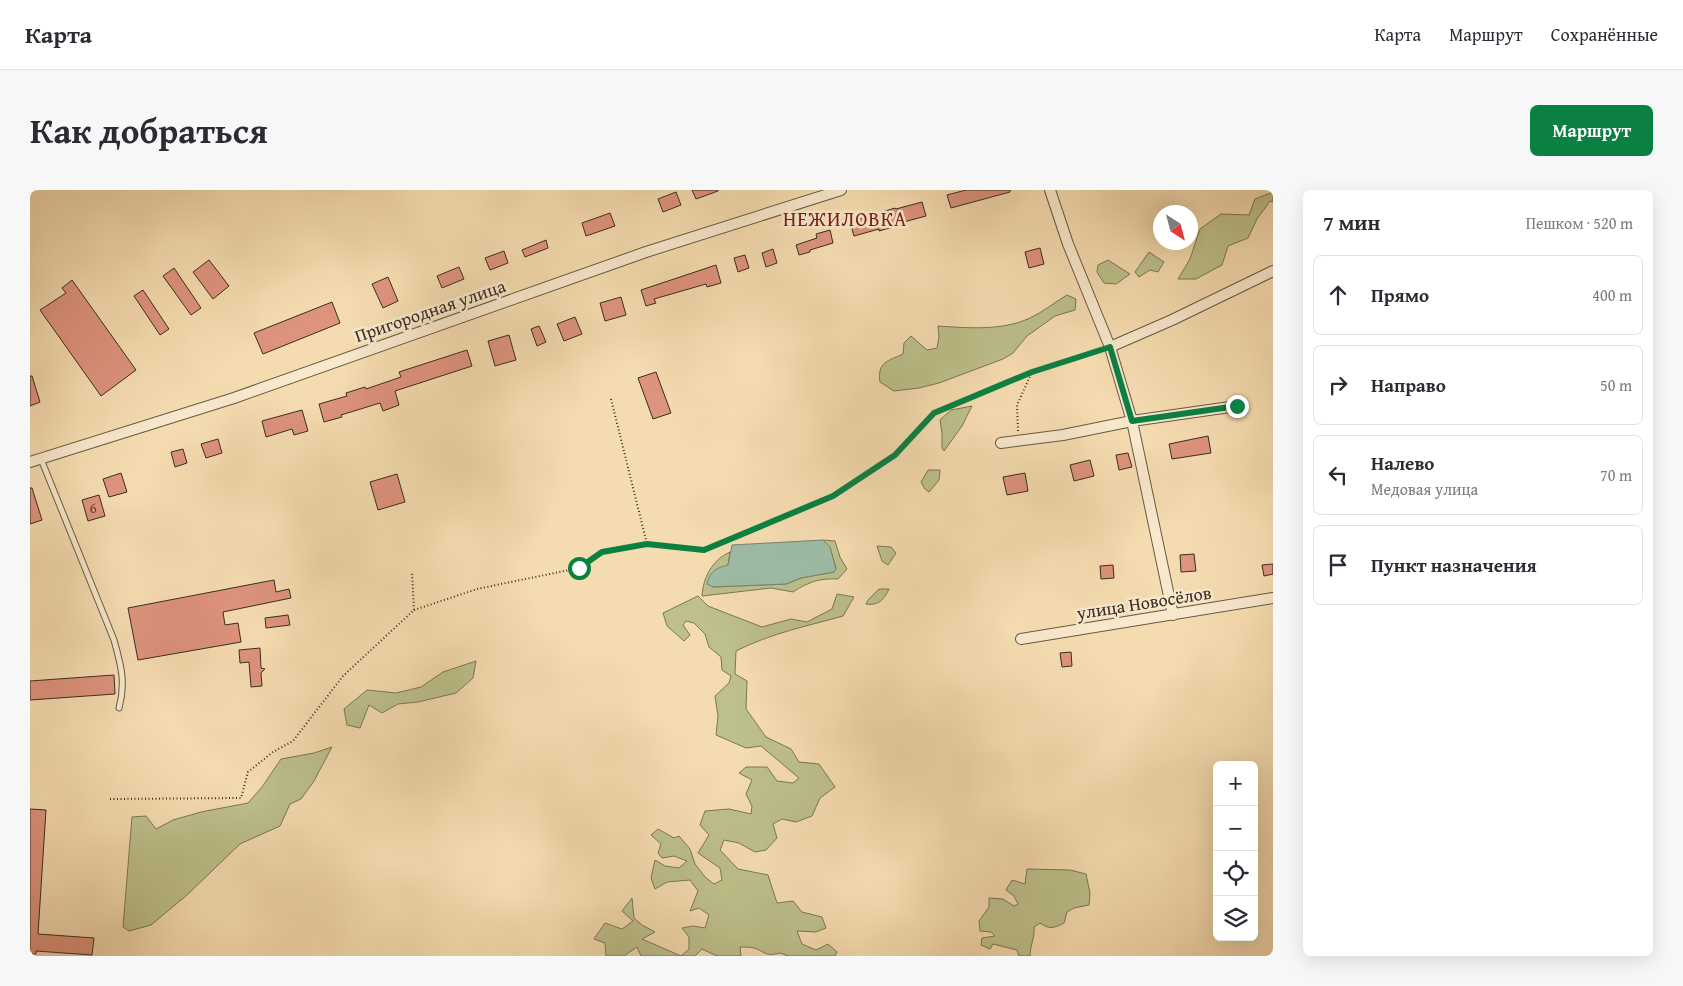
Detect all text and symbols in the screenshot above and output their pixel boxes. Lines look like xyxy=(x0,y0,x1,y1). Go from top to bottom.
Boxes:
text: Карта xyxy=(25,17,92,52)
text: Карта xyxy=(1375,21,1421,48)
text: Маршрут xyxy=(1449,21,1523,48)
text: Сохранённые xyxy=(1551,21,1658,48)
text: Как добраться xyxy=(30,105,268,156)
button: Маршрут xyxy=(1530,105,1653,156)
district label: НЕЖИЛОВКА xyxy=(783,204,907,233)
north arrow xyxy=(1153,205,1198,250)
text: 7 мин xyxy=(1323,207,1380,238)
text: Пешком · 520 m xyxy=(1526,211,1633,235)
street label: Пригородная улица xyxy=(351,272,509,349)
icon: ahead xyxy=(1324,281,1352,309)
text: Прямо xyxy=(1371,281,1429,309)
text: 400 m xyxy=(1592,283,1632,307)
icon: right xyxy=(1324,371,1352,399)
text: Направо xyxy=(1371,371,1446,399)
text: 50 m xyxy=(1600,373,1632,397)
route end xyxy=(1226,395,1249,418)
text: Налево xyxy=(1371,449,1434,477)
icon: left xyxy=(1324,461,1352,489)
text: 70 m xyxy=(1600,463,1632,487)
text: Медовая улица xyxy=(1371,477,1478,501)
house number: 6 xyxy=(89,497,97,518)
icon: arrive xyxy=(1324,551,1352,579)
text: Пункт назначения xyxy=(1371,551,1537,579)
route start xyxy=(568,557,591,580)
street label: улица Новосёлов xyxy=(1074,579,1213,627)
map controls xyxy=(1213,761,1258,941)
button: + xyxy=(1213,761,1258,806)
button: − xyxy=(1213,806,1258,851)
button: locate xyxy=(1213,851,1258,896)
button: layers xyxy=(1213,896,1258,941)

